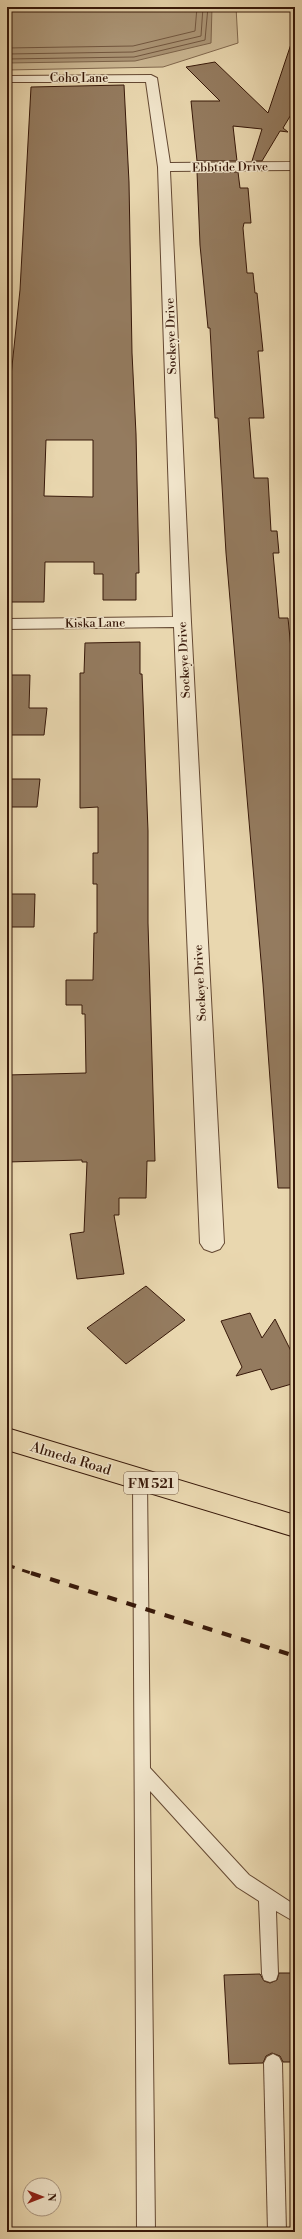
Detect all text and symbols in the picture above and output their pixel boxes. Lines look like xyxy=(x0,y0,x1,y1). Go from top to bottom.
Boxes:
street label: Coho Lane xyxy=(50,71,108,86)
street label: Ebbtide Drive xyxy=(192,159,268,176)
street label: Sockeye Drive xyxy=(163,297,180,375)
street label: Kiska Lane xyxy=(65,615,125,632)
street label: Sockeye Drive xyxy=(175,621,194,699)
street label: Sockeye Drive xyxy=(191,944,210,1022)
street label: Almeda Road xyxy=(27,1438,113,1480)
road number: FM 521 xyxy=(124,1472,178,1494)
north arrow xyxy=(22,2177,62,2217)
text: N xyxy=(44,2193,58,2202)

